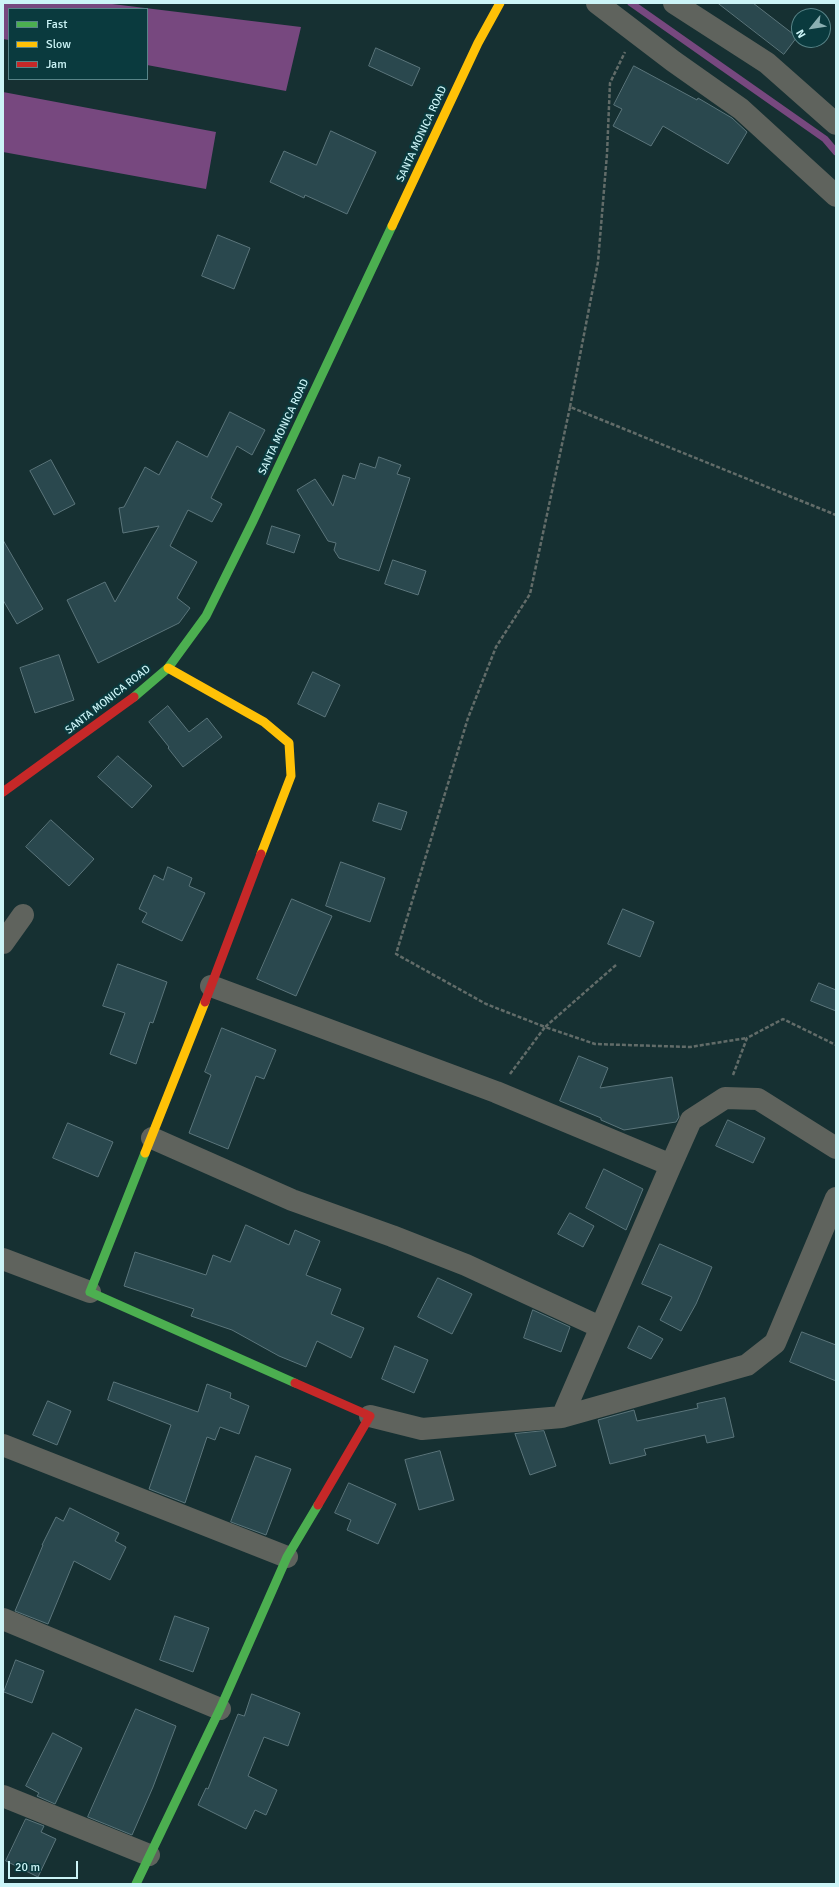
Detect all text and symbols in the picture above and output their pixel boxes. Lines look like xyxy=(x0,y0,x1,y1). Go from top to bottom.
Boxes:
legend xyxy=(8,8,148,80)
north arrow xyxy=(791,8,831,48)
text: Fast xyxy=(46,17,67,32)
text: N xyxy=(793,27,809,40)
text: Slow xyxy=(46,37,71,52)
text: Jam xyxy=(46,57,67,72)
street label: SANTA MONICA ROAD xyxy=(394,84,450,184)
street label: SANTA MONICA ROAD xyxy=(256,377,312,477)
street label: SANTA MONICA ROAD xyxy=(63,663,153,737)
scale bar xyxy=(10,1853,80,1879)
text: 20 m xyxy=(15,1860,40,1875)

